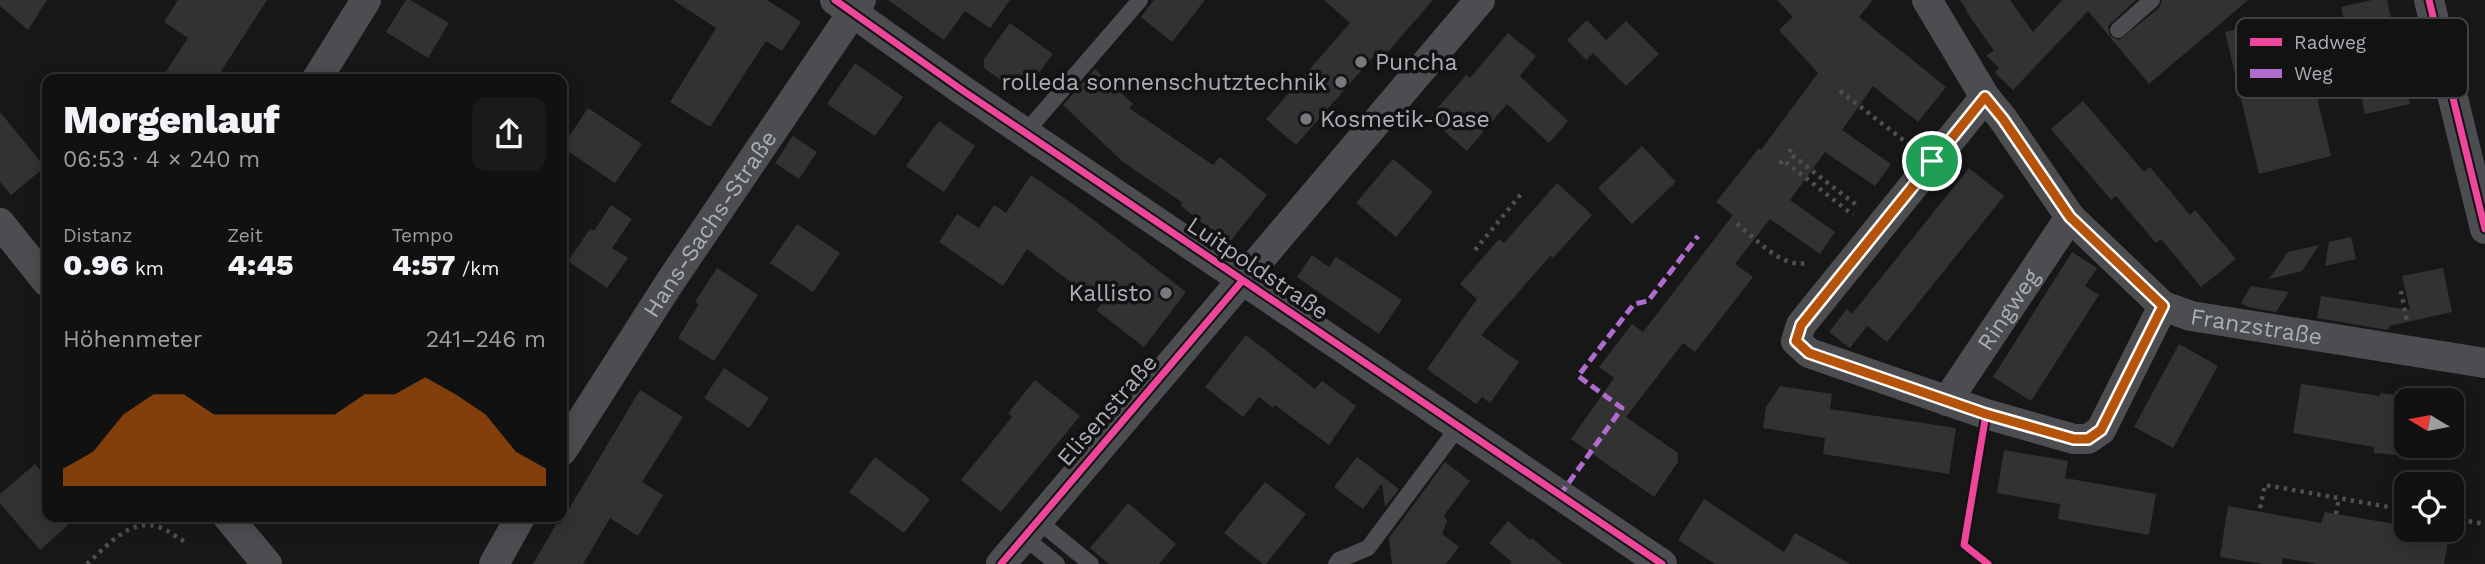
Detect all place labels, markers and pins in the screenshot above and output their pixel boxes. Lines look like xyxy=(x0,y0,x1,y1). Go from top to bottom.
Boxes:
place label: Puncha xyxy=(1375,49,1458,76)
marker: Puncha xyxy=(1353,54,1369,70)
place label: rolleda sonnenschutztechnik xyxy=(1001,69,1327,96)
marker: rolleda sonnenschutztechnik xyxy=(1333,74,1349,90)
place label: Kosmetik-Oase xyxy=(1320,106,1490,133)
marker: Kosmetik-Oase xyxy=(1298,111,1314,127)
pin xyxy=(1902,131,1962,191)
place label: Kallisto xyxy=(1068,280,1152,307)
marker: Kallisto xyxy=(1158,285,1174,301)

